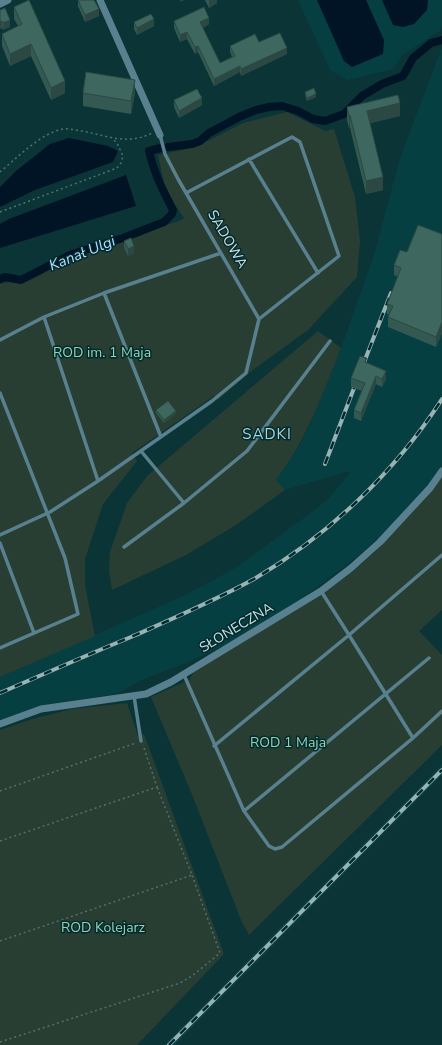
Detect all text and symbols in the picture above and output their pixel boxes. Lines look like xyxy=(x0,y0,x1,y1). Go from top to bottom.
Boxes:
street label: SADOWA xyxy=(203,207,252,272)
water label: Kanał Ulgi xyxy=(46,230,119,275)
park label: ROD im. 1 Maja xyxy=(53,343,151,362)
district label: SADKI xyxy=(242,424,292,444)
street label: SŁONECZNA xyxy=(196,598,277,657)
park label: ROD 1 Maja xyxy=(250,733,326,752)
park label: ROD Kolejarz xyxy=(61,918,146,937)

